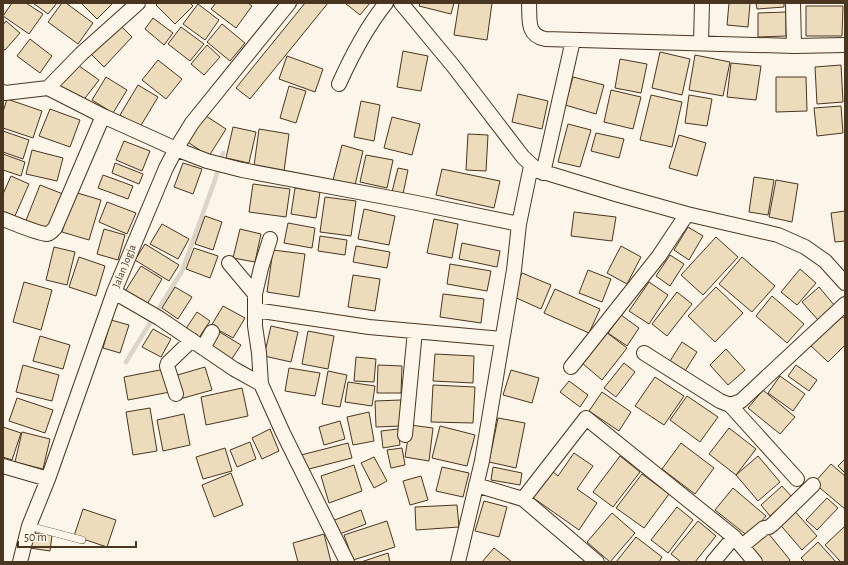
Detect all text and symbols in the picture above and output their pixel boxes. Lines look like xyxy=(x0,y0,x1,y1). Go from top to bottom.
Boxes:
street label: Jalan Jogja xyxy=(110,243,138,289)
scale bar xyxy=(18,523,136,549)
text: 50 m xyxy=(24,531,47,543)

